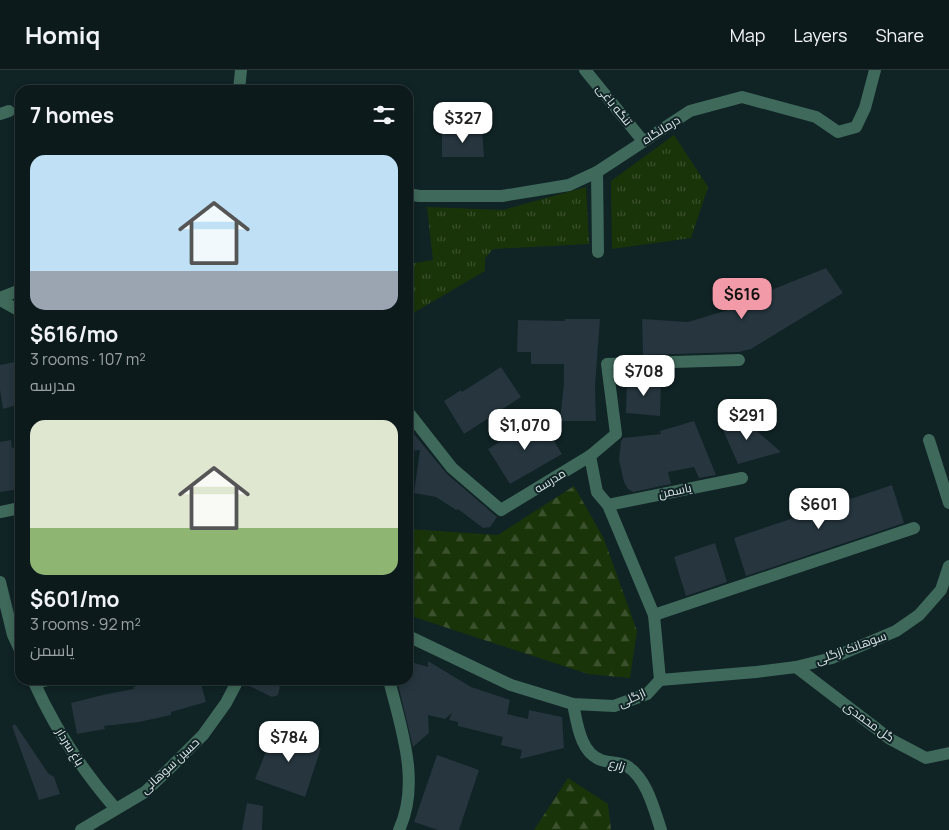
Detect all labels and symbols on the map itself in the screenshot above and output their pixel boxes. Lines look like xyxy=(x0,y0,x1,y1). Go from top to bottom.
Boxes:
street label: تنگه باغی xyxy=(592,80,637,130)
pin: $327 xyxy=(433,102,493,144)
street label: درمانگاه xyxy=(638,111,683,148)
pin: $616 xyxy=(712,278,772,320)
pin: $708 xyxy=(614,354,674,397)
pin: $291 xyxy=(717,398,777,441)
pin: $1,070 xyxy=(484,408,566,451)
street label: مدرسه xyxy=(531,464,569,497)
street label: یاسمن xyxy=(657,479,694,502)
pin: $601 xyxy=(789,488,849,530)
street label: سوهانک ازگلی xyxy=(813,627,889,668)
street label: ازگلی xyxy=(615,684,648,711)
street label: گل محمدی xyxy=(840,697,898,746)
pin: $784 xyxy=(259,720,319,763)
street label: باغ سردار xyxy=(52,724,89,769)
street label: حسین سوهانی xyxy=(136,734,203,797)
street label: زارع xyxy=(607,754,627,775)

